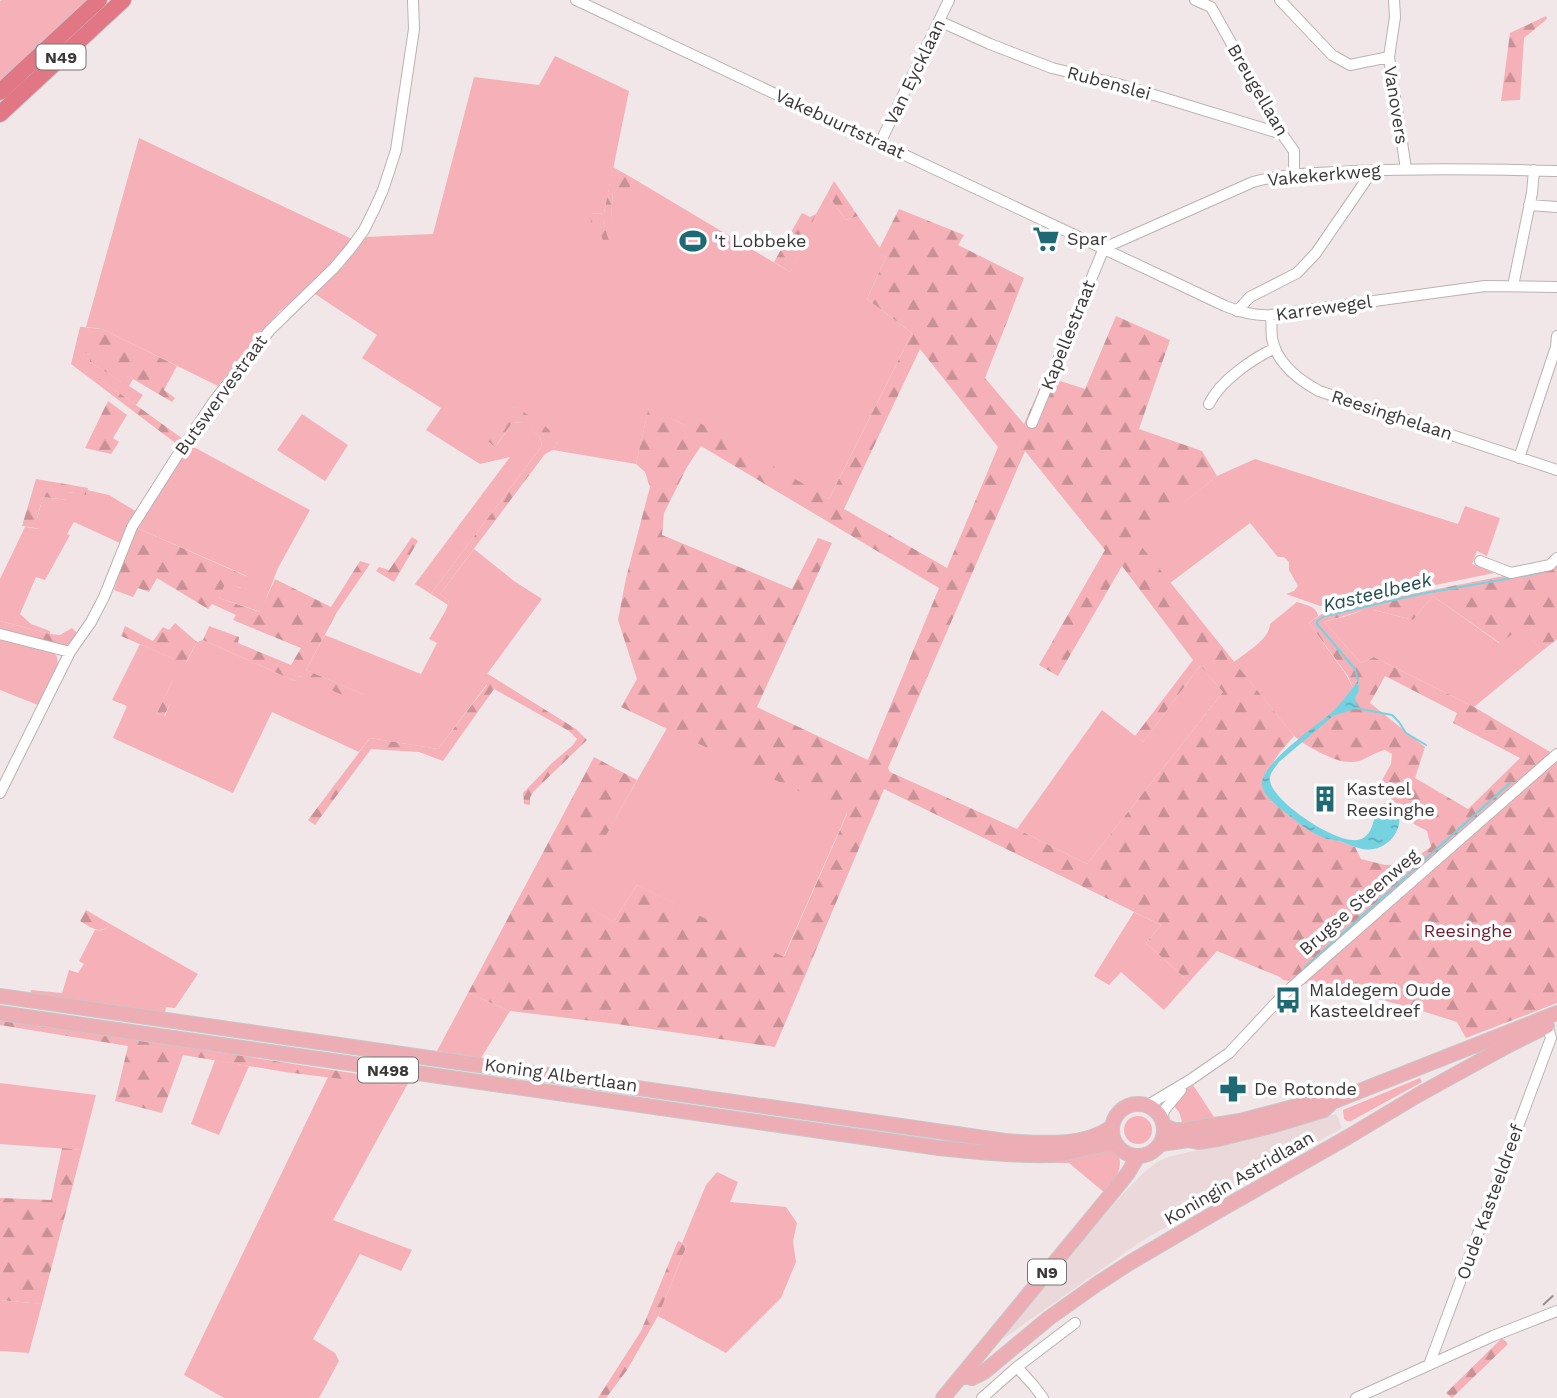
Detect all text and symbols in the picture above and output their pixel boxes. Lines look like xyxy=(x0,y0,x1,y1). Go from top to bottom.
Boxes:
street label: Van Eycklaan xyxy=(880,15,949,128)
street label: Breugellaan xyxy=(1224,40,1293,140)
road number: N49 xyxy=(36,44,86,69)
street label: Rubenslei xyxy=(1065,61,1153,104)
street label: Vanovers xyxy=(1380,64,1413,146)
street label: Vakebuurtstraat xyxy=(772,84,909,163)
street label: Vakekerkweg xyxy=(1266,159,1382,190)
supermarket icon: Spar xyxy=(1031,224,1061,254)
sports icon: 't Lobbeke xyxy=(678,226,708,256)
place label: Spar xyxy=(1067,228,1107,249)
place label: 't Lobbeke xyxy=(714,230,806,251)
street label: Kapellestraat xyxy=(1036,276,1099,393)
street label: Karrewegel xyxy=(1274,290,1374,325)
street label: Butswervestraat xyxy=(170,330,271,459)
street label: Reesinghelaan xyxy=(1329,385,1455,444)
water label: Kasteelbeek xyxy=(1320,568,1435,617)
place label: Kasteel Reesinghe xyxy=(1346,778,1435,820)
building icon: Kasteel Reesinghe xyxy=(1310,784,1340,814)
street label: Brugse Steenweg xyxy=(1295,844,1423,959)
park label: Reesinghe xyxy=(1424,920,1512,941)
place label: Maldegem Oude Kasteeldreef xyxy=(1309,979,1451,1021)
bus stop icon: Maldegem Oude Kasteeldreef xyxy=(1273,985,1303,1015)
street label: Koning Albertlaan xyxy=(483,1053,639,1096)
road number: N498 xyxy=(358,1058,418,1082)
pharmacy icon: De Rotonde xyxy=(1218,1074,1248,1104)
place label: De Rotonde xyxy=(1254,1078,1357,1099)
street label: Oude Kasteeldreef xyxy=(1452,1121,1527,1282)
street label: Koningin Astridlaan xyxy=(1160,1126,1317,1229)
road number: N9 xyxy=(1028,1260,1066,1284)

